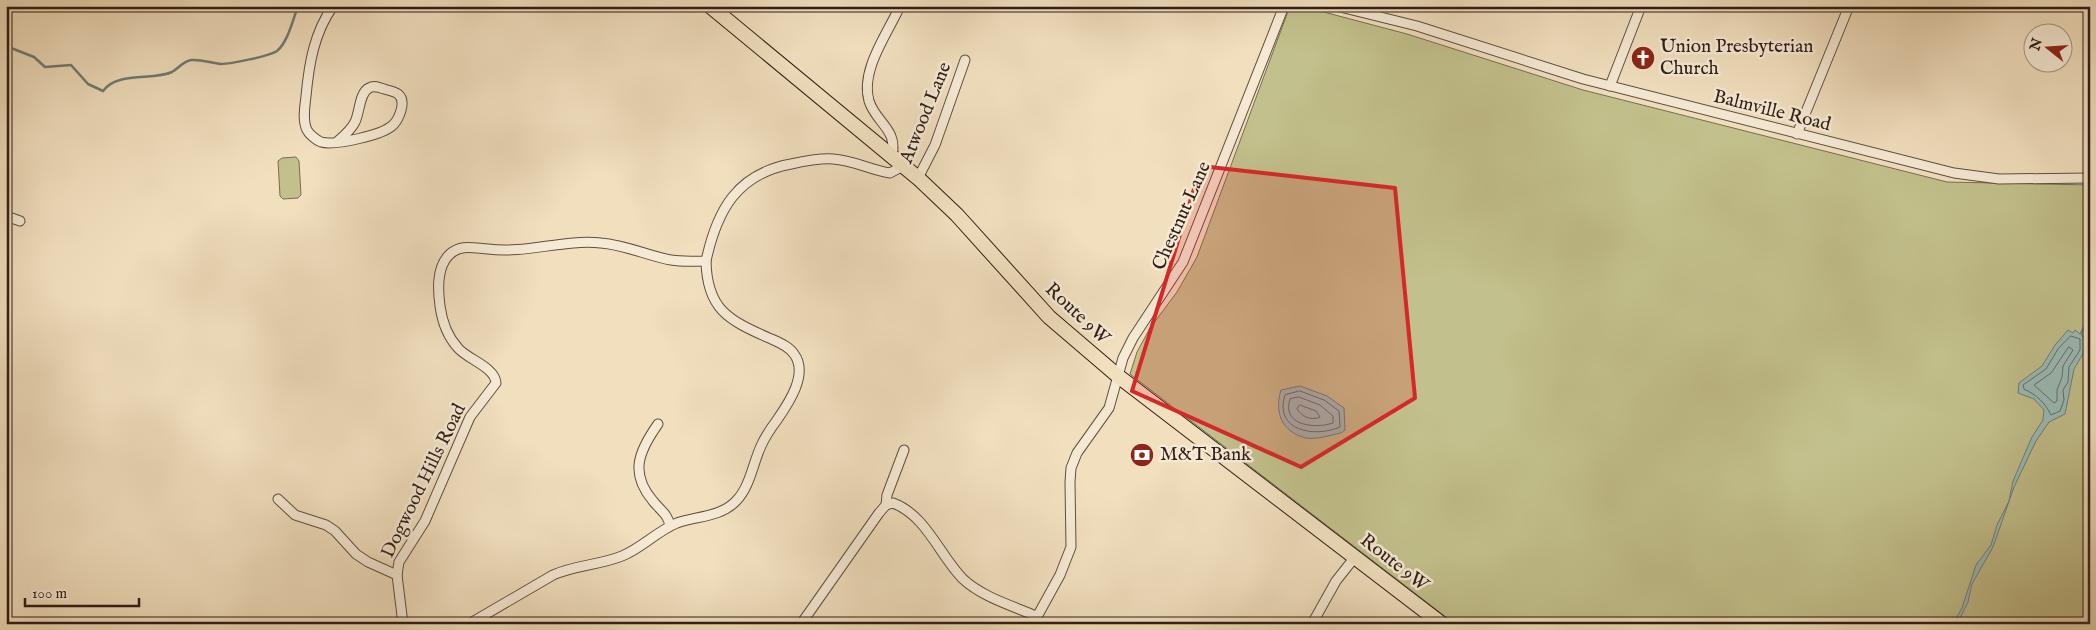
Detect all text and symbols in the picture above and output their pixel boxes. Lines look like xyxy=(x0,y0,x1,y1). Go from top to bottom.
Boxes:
north arrow xyxy=(2024,22,2074,72)
place label: Union Presbyterian Church xyxy=(1660,35,1813,81)
text: N xyxy=(2026,36,2047,54)
church icon: Union Presbyterian Church xyxy=(1630,45,1656,71)
street label: Atwood Lane xyxy=(894,59,957,168)
street label: Balmville Road xyxy=(1711,85,1834,137)
street label: Chestnut Lane xyxy=(1147,158,1217,274)
street label: Route 9W xyxy=(1039,278,1115,351)
street label: Dogwood Hills Road xyxy=(376,399,472,562)
bank icon: M&T Bank xyxy=(1129,442,1155,468)
place label: M&T Bank xyxy=(1160,443,1252,467)
street label: Route 9W xyxy=(1355,529,1434,598)
scale bar xyxy=(25,575,139,607)
text: 100 m xyxy=(32,584,68,603)

